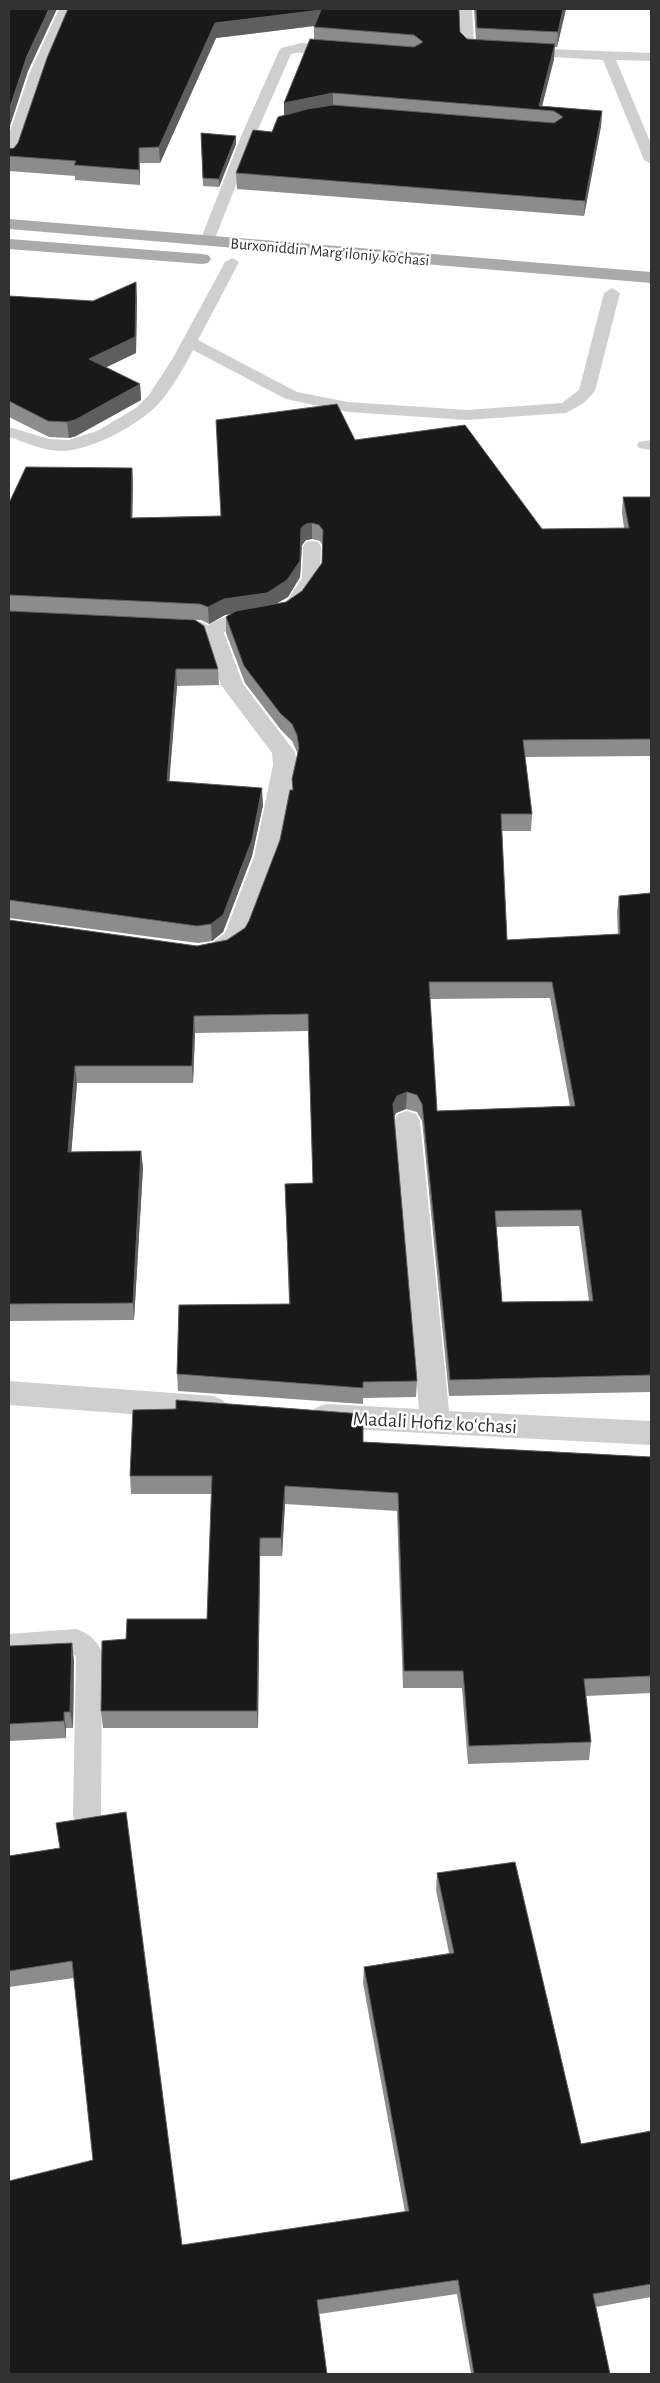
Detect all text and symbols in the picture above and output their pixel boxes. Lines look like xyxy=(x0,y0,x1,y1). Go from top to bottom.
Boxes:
street label: Burxoniddin Marg’iloniy ko’chasi xyxy=(230,235,430,270)
street label: Madali Hofiz koʻchasi xyxy=(352,1409,518,1437)

